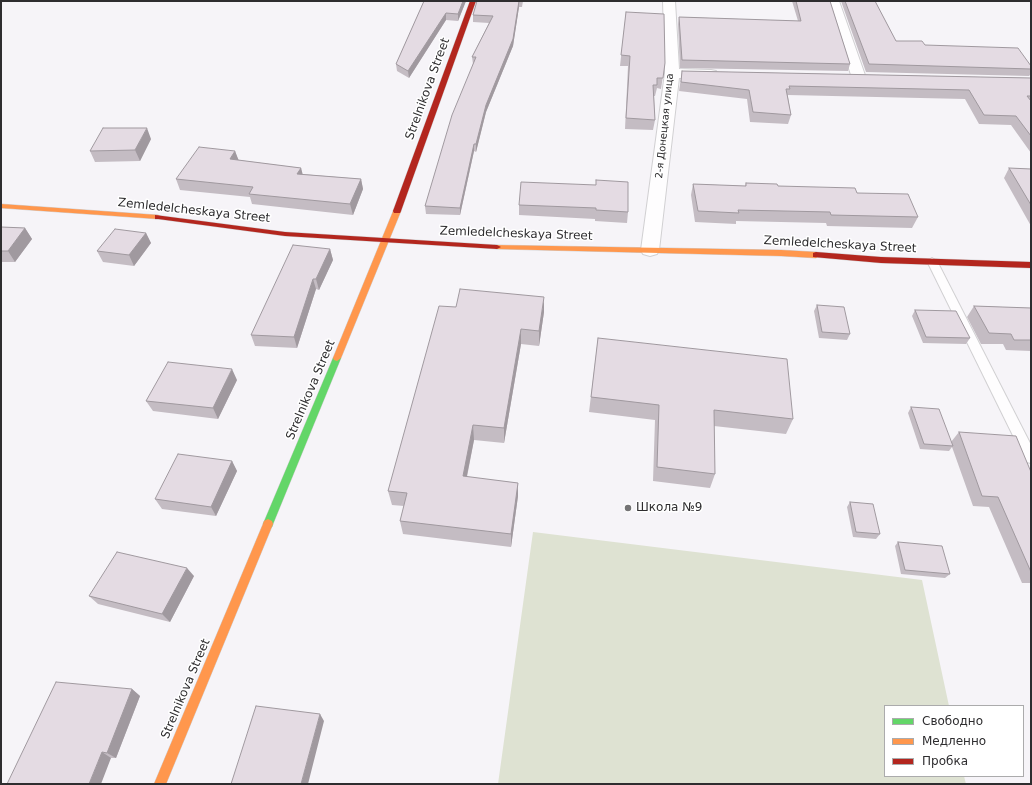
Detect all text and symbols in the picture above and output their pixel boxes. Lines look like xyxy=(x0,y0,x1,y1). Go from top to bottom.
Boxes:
street label: Strelnikova Street xyxy=(403,36,453,142)
street label: 2-я Донецкая улица xyxy=(654,73,676,179)
street label: Zemledelcheskaya Street xyxy=(117,196,271,226)
street label: Zemledelcheskaya Street xyxy=(439,224,593,244)
street label: Zemledelcheskaya Street xyxy=(763,234,917,256)
street label: Strelnikova Street xyxy=(283,338,339,442)
place label: Школа №9 xyxy=(636,501,702,515)
marker: Школа №9 xyxy=(623,503,633,513)
street label: Strelnikova Street xyxy=(158,637,214,741)
legend xyxy=(884,705,1024,777)
text: Свободно xyxy=(922,714,983,728)
text: Медленно xyxy=(922,734,986,748)
text: Пробка xyxy=(922,754,968,768)

